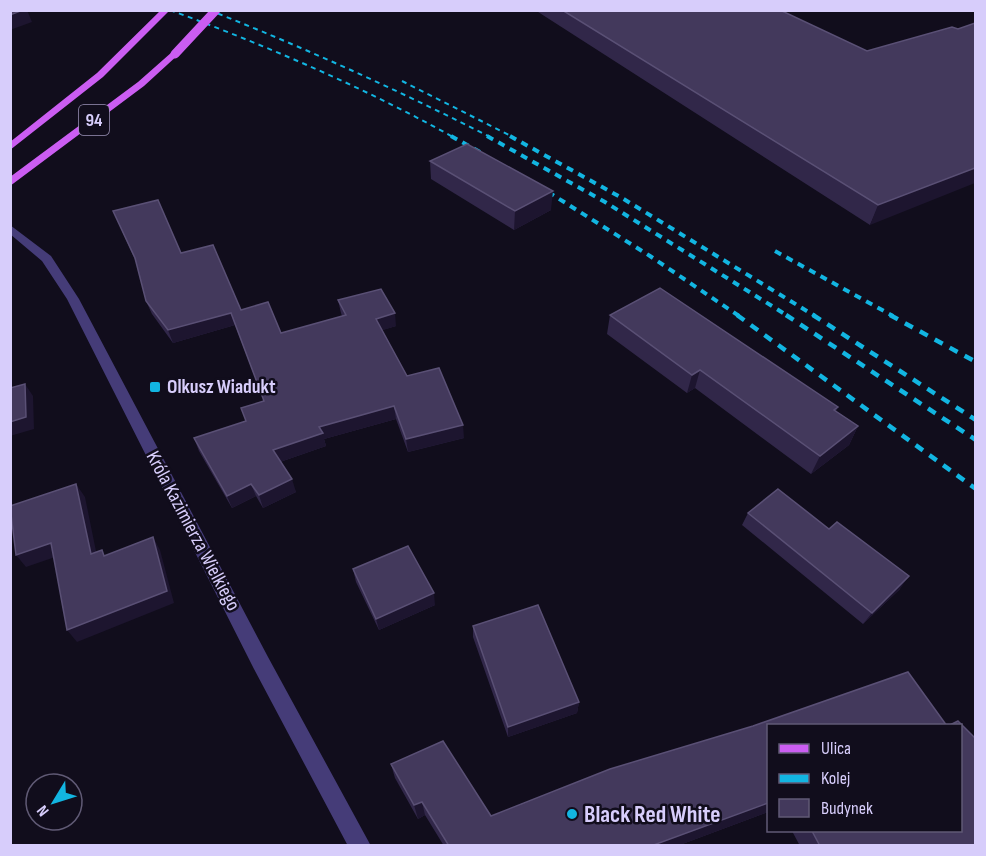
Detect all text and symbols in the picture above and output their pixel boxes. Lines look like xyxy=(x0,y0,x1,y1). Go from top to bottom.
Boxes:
road number: 94 xyxy=(79,105,109,135)
place label: Olkusz Wiadukt xyxy=(167,375,276,399)
marker: Olkusz Wiadukt xyxy=(148,380,162,394)
street label: Króla Kazimierza Wielkiego xyxy=(141,447,245,615)
legend xyxy=(767,724,962,832)
text: Ulica xyxy=(821,738,851,759)
text: Kolej xyxy=(821,768,850,789)
north arrow xyxy=(24,772,84,832)
text: Budynek xyxy=(821,798,873,819)
place label: Black Red White xyxy=(584,800,720,829)
text: N xyxy=(33,801,53,820)
marker: Black Red White xyxy=(565,807,579,821)

